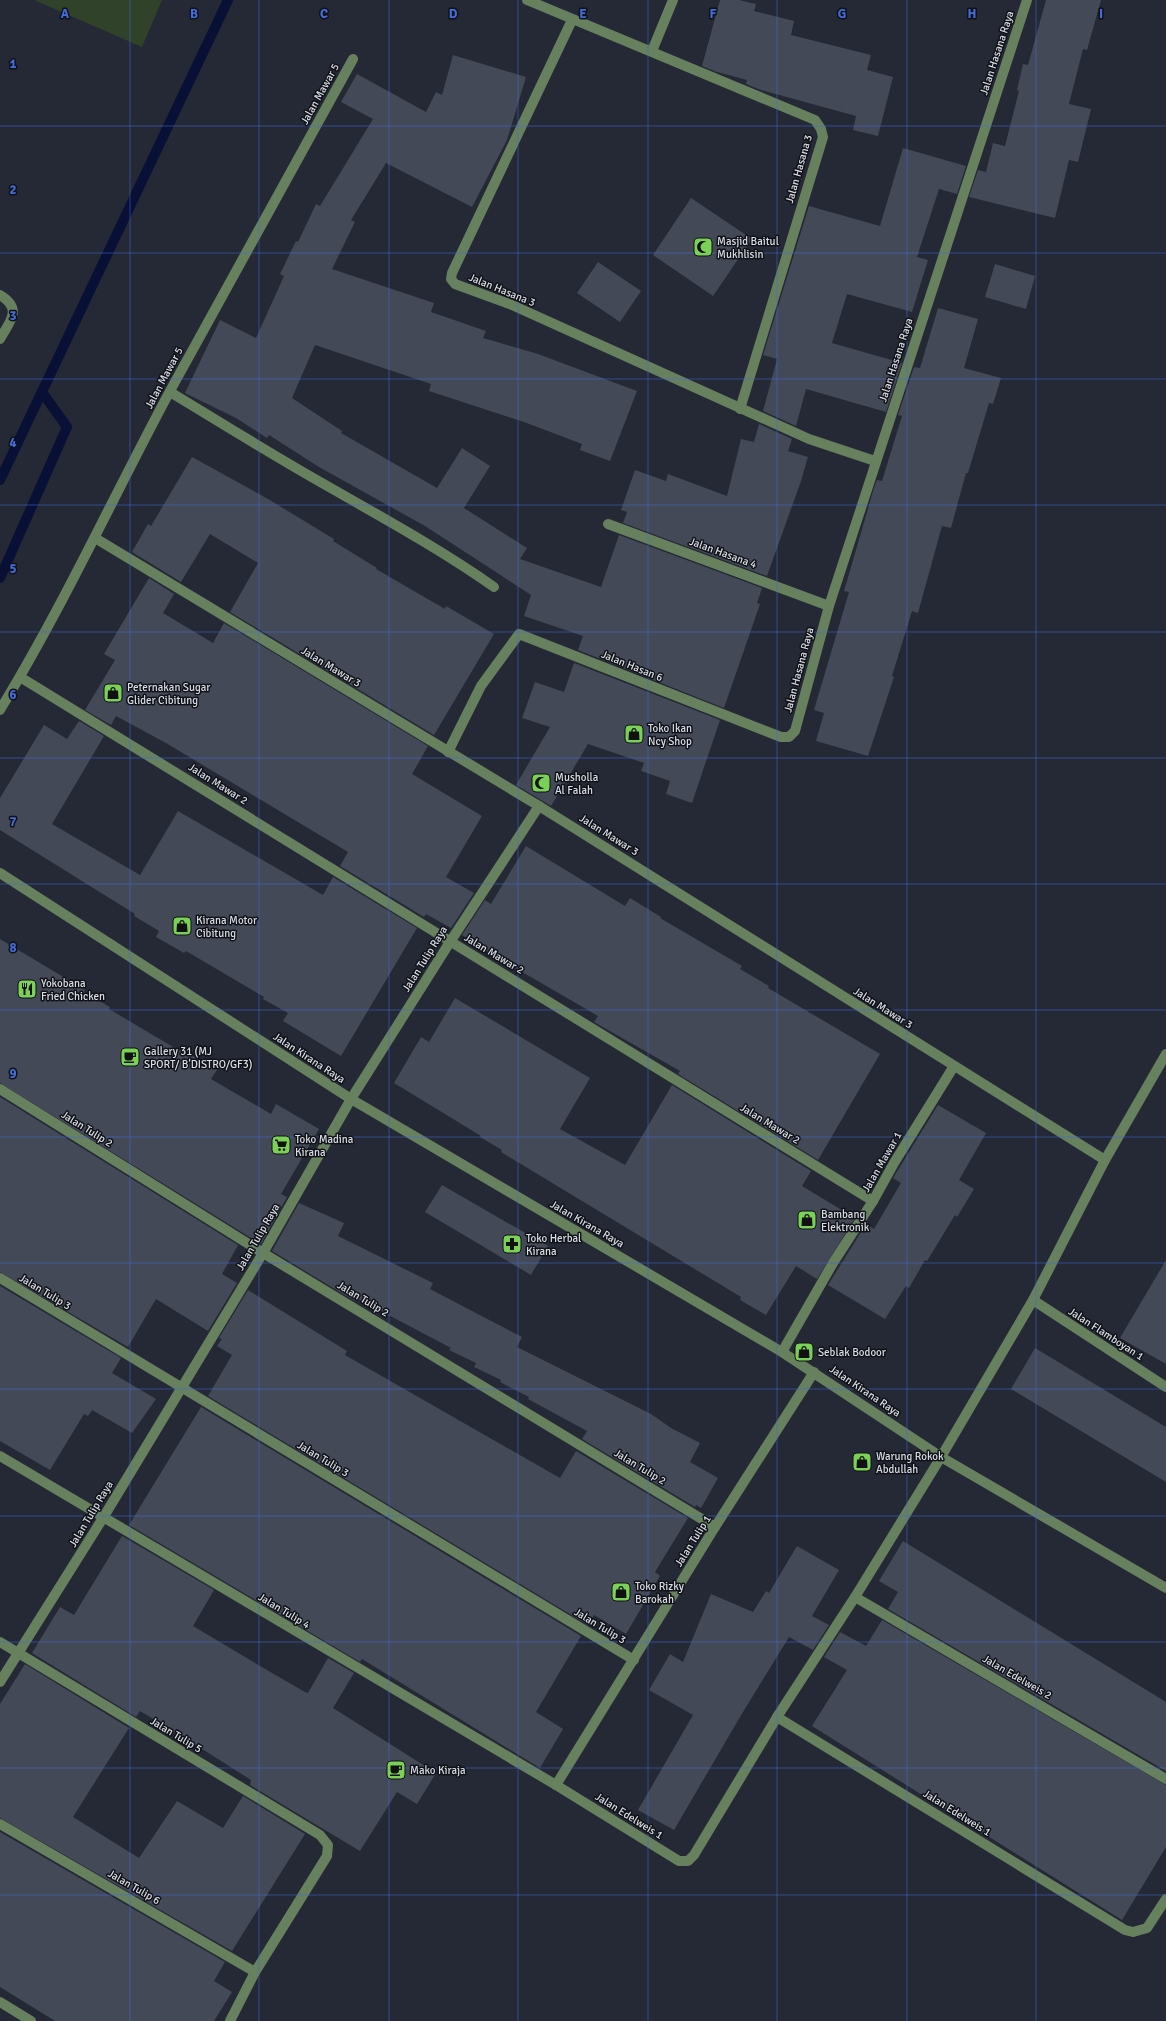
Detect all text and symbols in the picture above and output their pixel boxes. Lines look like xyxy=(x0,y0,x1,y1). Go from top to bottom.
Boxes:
text: A xyxy=(61,6,70,22)
text: B xyxy=(190,6,198,22)
text: C xyxy=(320,6,328,22)
text: D xyxy=(449,6,458,22)
text: E xyxy=(579,6,587,22)
text: F xyxy=(710,6,717,22)
text: G xyxy=(838,6,846,22)
text: H xyxy=(968,6,976,22)
text: I xyxy=(1099,6,1103,22)
street label: Jalan Hasana Raya xyxy=(977,9,1017,97)
text: 1 xyxy=(9,56,17,72)
street label: Jalan Mawar 5 xyxy=(298,61,342,127)
street label: Jalan Hasana 3 xyxy=(783,133,815,205)
text: 2 xyxy=(9,182,17,198)
place label: Masjid Baitul Mukhlisin xyxy=(717,235,779,261)
mosque icon: Masjid Baitul Mukhlisin xyxy=(692,236,714,258)
street label: Jalan Hasana 3 xyxy=(467,271,537,309)
text: 3 xyxy=(9,308,17,324)
street label: Jalan Hasana Raya xyxy=(876,316,916,404)
street label: Jalan Mawar 5 xyxy=(142,345,186,411)
text: 4 xyxy=(9,435,17,451)
street label: Jalan Hasana 4 xyxy=(688,535,759,571)
text: 5 xyxy=(9,561,17,577)
street label: Jalan Hasana Raya xyxy=(781,626,817,714)
street label: Jalan Mawar 3 xyxy=(299,644,363,690)
street label: Jalan Hasan 6 xyxy=(599,648,665,684)
place label: Peternakan Sugar Glider Cibitung xyxy=(127,681,210,707)
shop icon: Peternakan Sugar Glider Cibitung xyxy=(102,682,124,704)
text: 6 xyxy=(9,687,17,703)
place label: Toko Ikan Ncy Shop xyxy=(648,722,692,748)
shop icon: Toko Ikan Ncy Shop xyxy=(623,723,645,745)
street label: Jalan Mawar 2 xyxy=(186,761,250,807)
place label: Musholla Al Falah xyxy=(555,771,599,797)
mosque icon: Musholla Al Falah xyxy=(530,772,552,794)
street label: Jalan Mawar 3 xyxy=(577,812,641,858)
text: 7 xyxy=(9,814,17,830)
place label: Kirana Motor Cibitung xyxy=(196,914,257,940)
shop icon: Kirana Motor Cibitung xyxy=(171,915,193,937)
street label: Jalan Tulip Raya xyxy=(400,923,451,994)
street label: Jalan Mawar 2 xyxy=(462,931,526,977)
text: 8 xyxy=(9,940,17,956)
place label: Yokobana Fried Chicken xyxy=(41,977,105,1003)
restaurant icon: Yokobana Fried Chicken xyxy=(16,978,38,1000)
street label: Jalan Mawar 3 xyxy=(851,985,915,1031)
street label: Jalan Kirana Raya xyxy=(271,1030,348,1086)
place label: Gallery 31 (MJ SPORT/ B'DISTRO/GF3) xyxy=(144,1045,252,1071)
cafe icon: Gallery 31 (MJ SPORT/ B'DISTRO/GF3) xyxy=(119,1046,141,1068)
text: 9 xyxy=(9,1066,17,1082)
street label: Jalan Mawar 2 xyxy=(738,1101,802,1147)
street label: Jalan Tulip 2 xyxy=(59,1108,115,1150)
street label: Jalan Mawar 1 xyxy=(859,1129,905,1195)
place label: Toko Madina Kirana xyxy=(295,1133,354,1159)
supermarket icon: Toko Madina Kirana xyxy=(270,1134,292,1156)
street label: Jalan Kirana Raya xyxy=(548,1198,627,1251)
street label: Jalan Tulip Raya xyxy=(234,1201,283,1273)
place label: Bambang Elektronik xyxy=(821,1208,870,1234)
shop icon: Bambang Elektronik xyxy=(796,1209,818,1231)
place label: Toko Herbal Kirana xyxy=(526,1232,581,1258)
pharmacy icon: Toko Herbal Kirana xyxy=(501,1233,523,1255)
street label: Jalan Tulip 3 xyxy=(17,1271,73,1313)
street label: Jalan Tulip 2 xyxy=(335,1278,391,1320)
street label: Jalan Flamboyan 1 xyxy=(1066,1305,1146,1363)
shop icon: Seblak Bodoor xyxy=(793,1341,815,1363)
place label: Seblak Bodoor xyxy=(818,1346,886,1359)
street label: Jalan Kirana Raya xyxy=(827,1362,903,1420)
street label: Jalan Tulip 3 xyxy=(295,1438,351,1480)
street label: Jalan Tulip 2 xyxy=(612,1446,668,1488)
place label: Warung Rokok Abdullah xyxy=(876,1450,944,1476)
shop icon: Warung Rokok Abdullah xyxy=(851,1451,873,1473)
street label: Jalan Tulip Raya xyxy=(66,1478,116,1549)
street label: Jalan Tulip 1 xyxy=(672,1513,714,1569)
place label: Toko Rizky Barokah xyxy=(635,1580,685,1606)
shop icon: Toko Rizky Barokah xyxy=(610,1581,632,1603)
street label: Jalan Tulip 4 xyxy=(256,1590,312,1632)
street label: Jalan Tulip 3 xyxy=(572,1605,628,1647)
street label: Jalan Edelweis 2 xyxy=(980,1652,1054,1702)
street label: Jalan Tulip 5 xyxy=(148,1714,204,1756)
cafe icon: Mako Kiraja xyxy=(385,1759,407,1781)
place label: Mako Kiraja xyxy=(410,1764,466,1777)
street label: Jalan Edelweis 1 xyxy=(921,1787,993,1839)
street label: Jalan Edelweis 1 xyxy=(593,1790,665,1842)
street label: Jalan Tulip 6 xyxy=(105,1867,163,1907)

